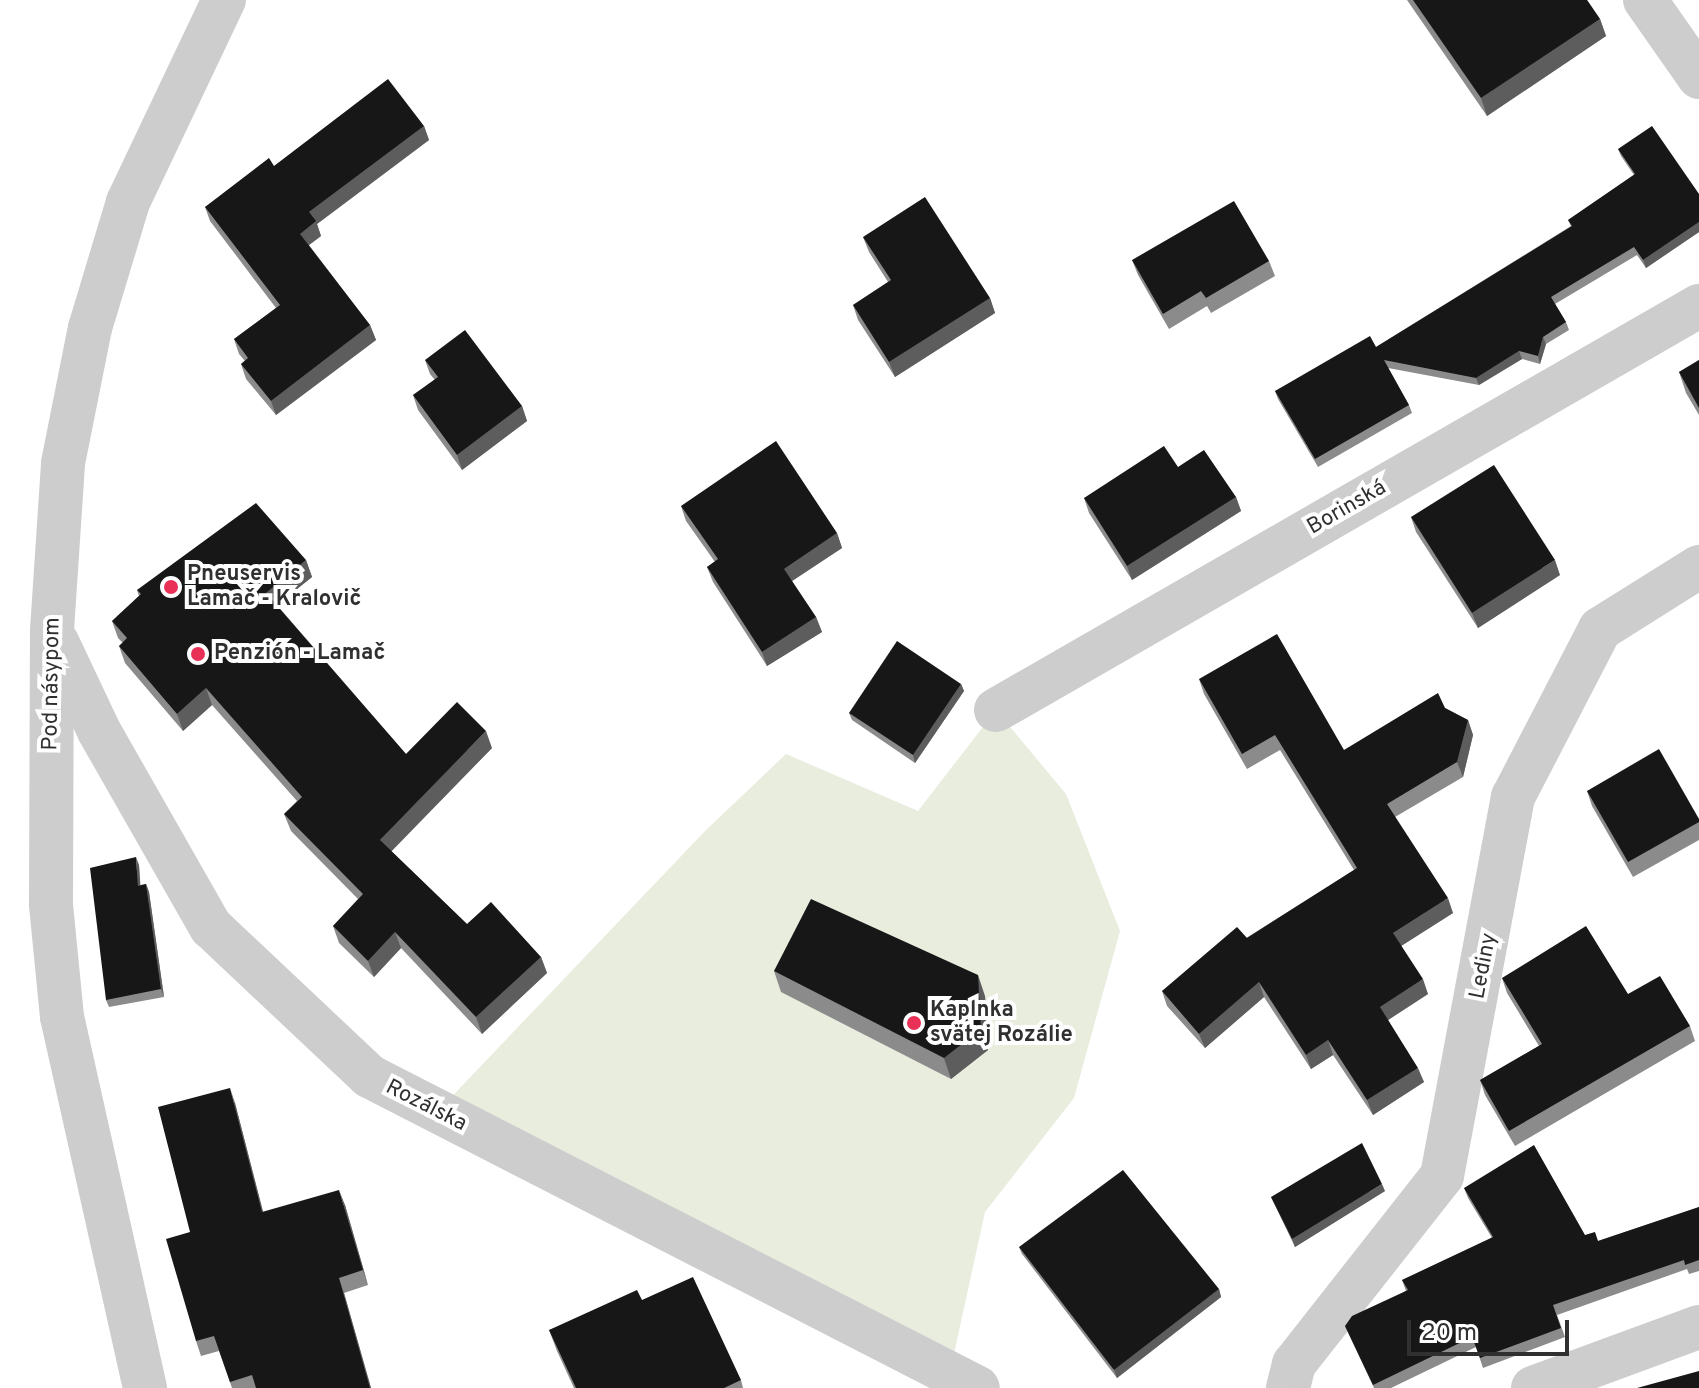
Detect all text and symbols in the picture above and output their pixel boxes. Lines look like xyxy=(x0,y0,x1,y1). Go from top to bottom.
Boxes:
street label: Borinská xyxy=(1303,475,1391,541)
place label: Pneuservis Lamač - Kralovič xyxy=(187,561,361,612)
marker: Pneuservis Lamač - Kralovič xyxy=(162,578,180,596)
street label: Pod násypom xyxy=(38,617,66,751)
place label: Penzión - Lamač xyxy=(214,641,385,667)
marker: Penzión - Lamač xyxy=(189,645,207,663)
street label: Lediny xyxy=(1465,931,1503,1001)
place label: Kaplnka svätej Rozálie xyxy=(930,997,1073,1048)
marker: Kaplnka svätej Rozálie xyxy=(905,1014,923,1032)
street label: Rozálska xyxy=(381,1074,471,1138)
scale bar xyxy=(1411,1304,1573,1354)
text: 20 m xyxy=(1421,1319,1477,1349)

